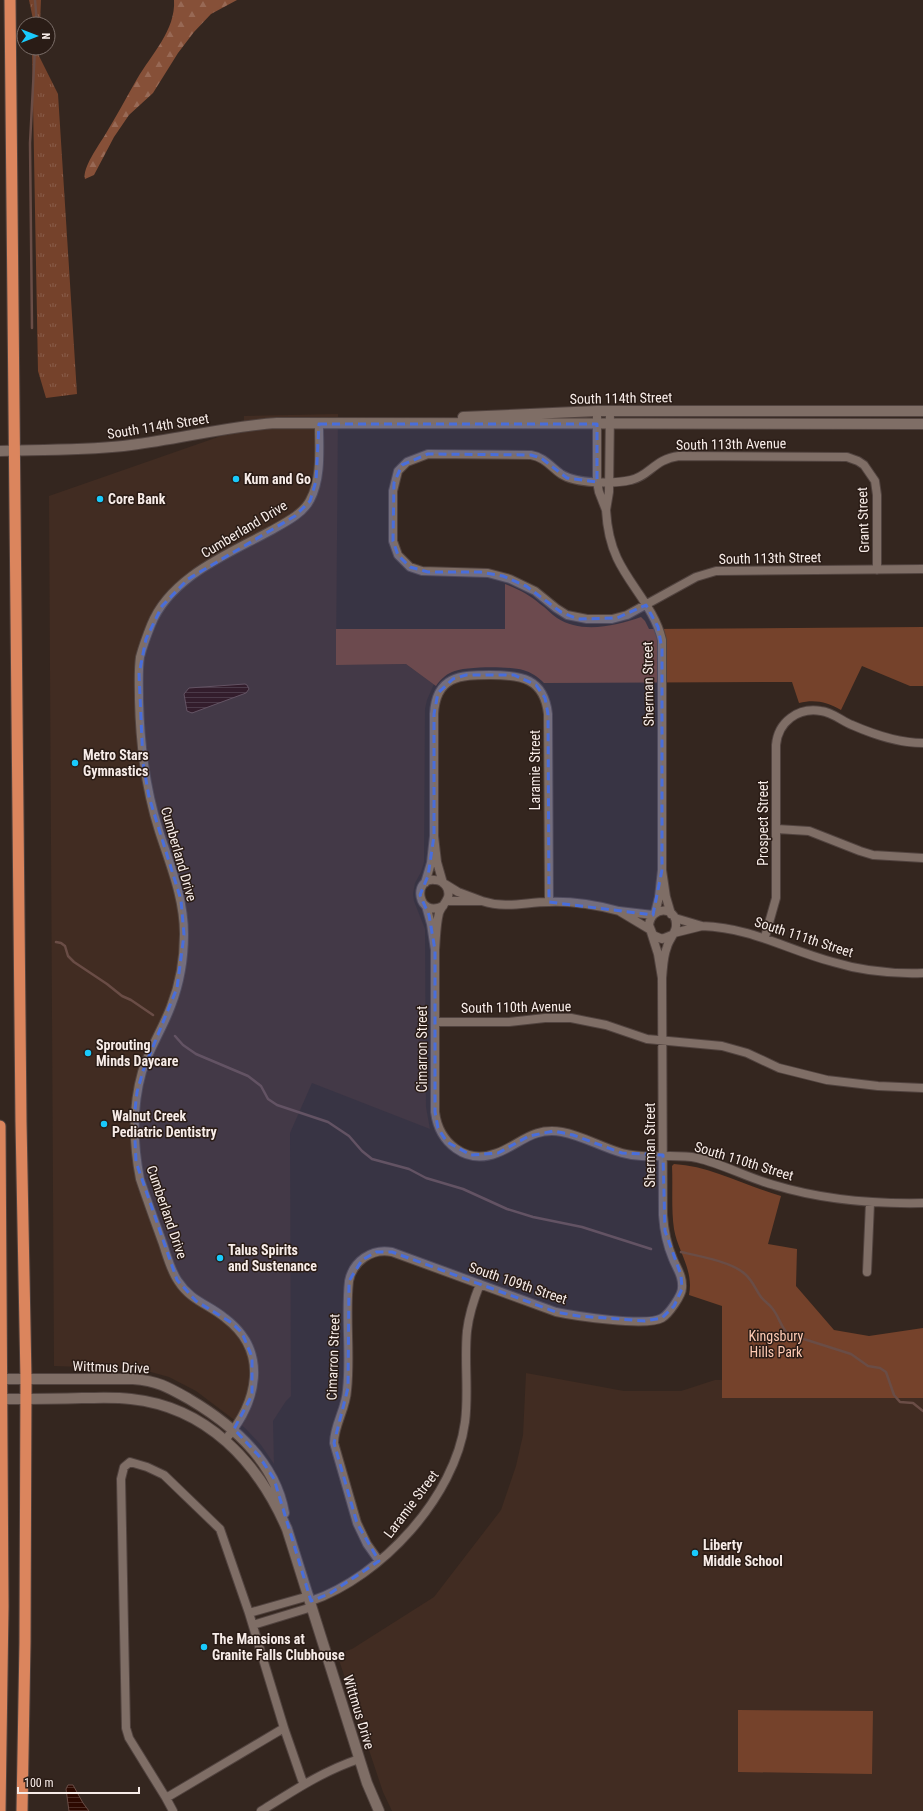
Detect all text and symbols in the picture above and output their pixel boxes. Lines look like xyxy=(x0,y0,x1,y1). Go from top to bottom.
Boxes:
north arrow xyxy=(16,16,56,56)
text: N xyxy=(39,33,52,40)
street label: South 114th Street xyxy=(569,389,673,407)
street label: South 114th Street xyxy=(106,410,210,442)
street label: South 113th Avenue xyxy=(676,435,787,453)
place label: Kum and Go xyxy=(244,471,311,487)
marker: Kum and Go xyxy=(231,474,241,484)
street label: Grant Street xyxy=(854,487,872,553)
place label: Core Bank xyxy=(108,491,166,507)
marker: Core Bank xyxy=(95,494,105,504)
street label: Cumberland Drive xyxy=(198,497,290,561)
street label: South 113th Street xyxy=(718,549,822,567)
street label: Sherman Street xyxy=(639,641,657,727)
street label: Laramie Street xyxy=(527,730,543,810)
place label: Metro Stars Gymnastics xyxy=(83,747,149,779)
marker: Metro Stars Gymnastics xyxy=(70,758,80,768)
street label: Prospect Street xyxy=(755,780,771,866)
street label: Cumberland Drive xyxy=(158,805,200,904)
street label: South 111th Street xyxy=(753,914,855,960)
street label: South 110th Avenue xyxy=(461,998,572,1016)
street label: Cimarron Street xyxy=(414,1006,430,1092)
place label: Sprouting Minds Daycare xyxy=(96,1037,179,1069)
marker: Sprouting Minds Daycare xyxy=(83,1048,93,1058)
street label: Sherman Street xyxy=(642,1103,658,1187)
place label: Walnut Creek Pediatric Dentistry xyxy=(112,1108,217,1140)
marker: Walnut Creek Pediatric Dentistry xyxy=(99,1119,109,1129)
street label: South 110th Street xyxy=(692,1138,796,1184)
street label: Cumberland Drive xyxy=(144,1163,191,1261)
place label: Talus Spirits and Sustenance xyxy=(228,1242,317,1274)
marker: Talus Spirits and Sustenance xyxy=(215,1253,225,1263)
street label: South 109th Street xyxy=(467,1259,569,1307)
street label: Cimarron Street xyxy=(323,1313,343,1401)
park label: Kingsbury Hills Park xyxy=(749,1328,804,1360)
street label: Wittmus Drive xyxy=(72,1358,150,1376)
street label: Laramie Street xyxy=(380,1467,442,1541)
place label: Liberty Middle School xyxy=(703,1537,783,1569)
marker: Liberty Middle School xyxy=(690,1548,700,1558)
place label: The Mansions at Granite Falls Clubhouse xyxy=(212,1631,345,1663)
marker: The Mansions at Granite Falls Clubhouse xyxy=(199,1642,209,1652)
street label: Wittmus Drive xyxy=(340,1673,378,1752)
scale bar xyxy=(18,1769,139,1795)
text: 100 m xyxy=(24,1776,54,1790)

